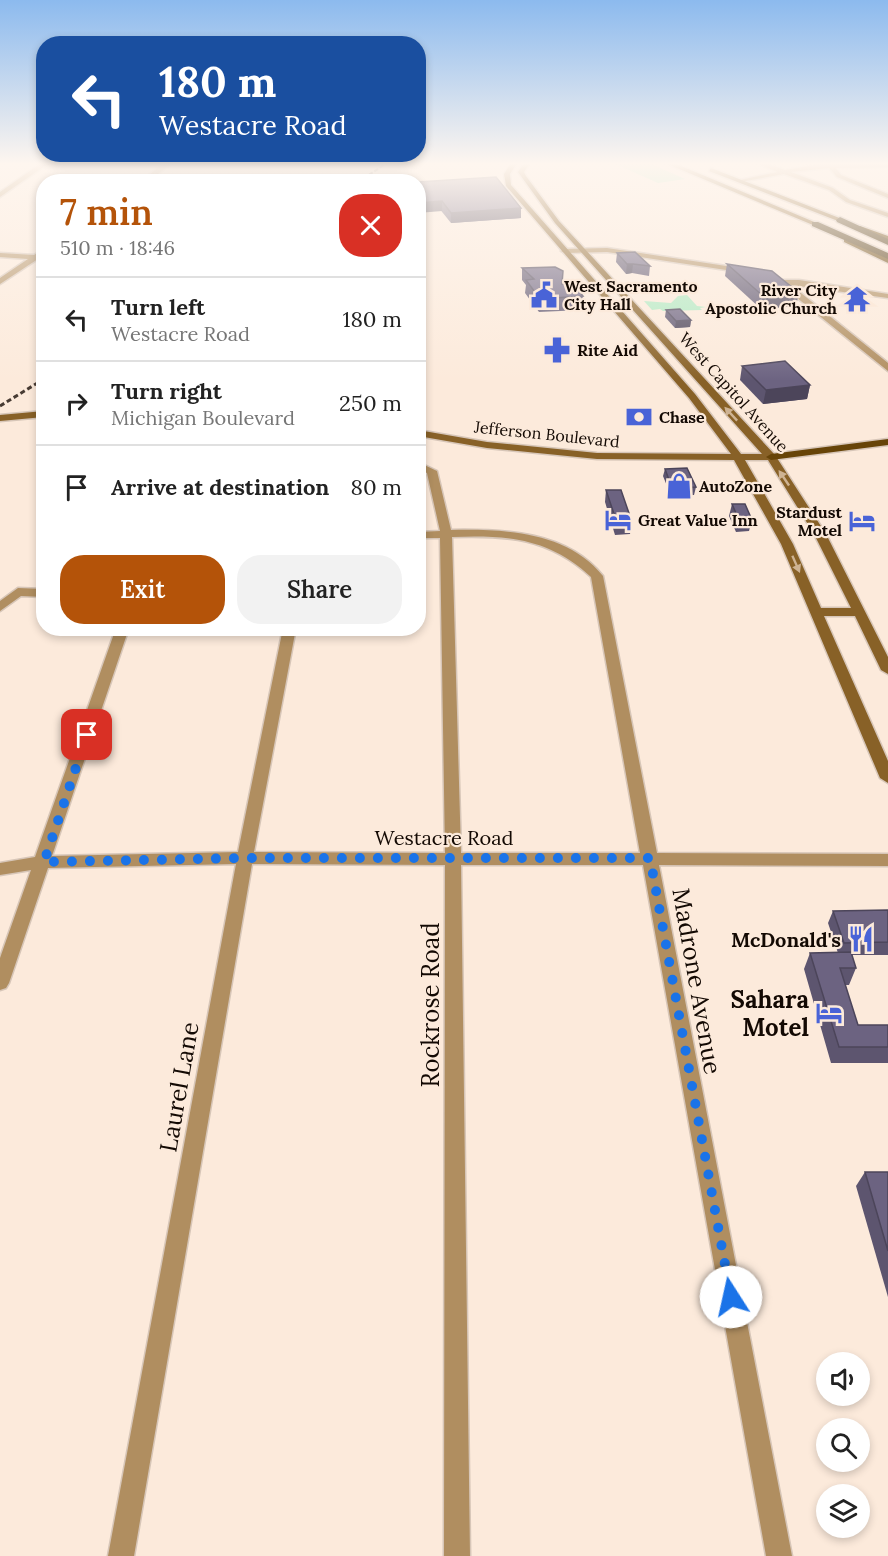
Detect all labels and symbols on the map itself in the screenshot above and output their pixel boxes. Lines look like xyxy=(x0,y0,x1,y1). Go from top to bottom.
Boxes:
place label: West Sacramento City Hall xyxy=(564,276,698,314)
public building icon: West Sacramento City Hall xyxy=(529,280,559,310)
place label: River City Apostolic Church xyxy=(705,280,837,318)
temple icon: River City Apostolic Church xyxy=(842,284,872,314)
street label: West Capitol Avenue xyxy=(675,328,793,456)
pharmacy icon: Rite Aid xyxy=(542,335,572,365)
place label: Rite Aid xyxy=(577,340,638,360)
bank icon: Chase xyxy=(624,402,654,432)
place label: Chase xyxy=(659,407,705,427)
one-way arrow xyxy=(725,407,738,422)
street label: Jefferson Boulevard xyxy=(472,416,621,452)
one-way arrow xyxy=(778,470,790,486)
shop icon: AutoZone xyxy=(664,471,694,501)
place label: AutoZone xyxy=(699,476,772,496)
place label: Stardust Motel xyxy=(776,502,842,540)
hotel icon: Great Value Inn xyxy=(603,505,633,535)
hotel icon: Stardust Motel xyxy=(847,506,877,536)
place label: Great Value Inn xyxy=(638,510,758,530)
one-way arrow xyxy=(791,555,800,572)
pin xyxy=(61,709,112,760)
street label: Westacre Road xyxy=(375,825,514,850)
street label: Madrone Avenue xyxy=(665,886,729,1076)
street label: Rockrose Road xyxy=(415,923,446,1087)
restaurant icon: McDonald's xyxy=(846,924,876,954)
place label: McDonald's xyxy=(731,927,841,952)
place label: Sahara Motel xyxy=(731,984,809,1043)
hotel icon: Sahara Motel xyxy=(814,998,844,1028)
street label: Laurel Lane xyxy=(152,1020,206,1154)
position arrow xyxy=(699,1265,763,1329)

